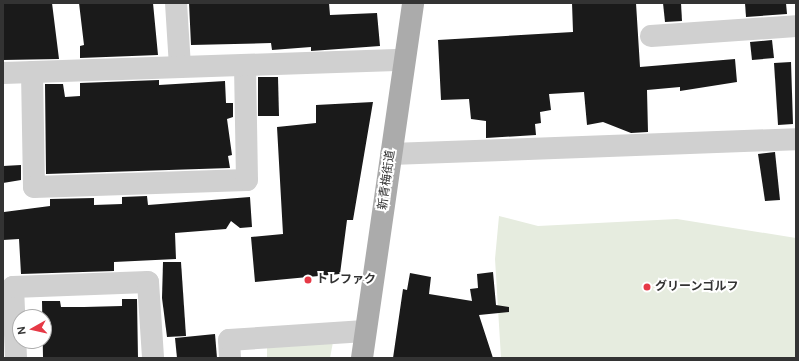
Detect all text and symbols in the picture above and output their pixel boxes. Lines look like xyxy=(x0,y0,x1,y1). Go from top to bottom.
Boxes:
street label: 新青梅街道 xyxy=(376,149,398,211)
place label: トレファク xyxy=(316,273,376,287)
marker: トレファク xyxy=(303,275,313,285)
place label: グリーンゴルフ xyxy=(655,280,739,294)
marker: グリーンゴルフ xyxy=(642,282,652,292)
north arrow xyxy=(12,309,52,349)
text: N xyxy=(14,326,29,335)

